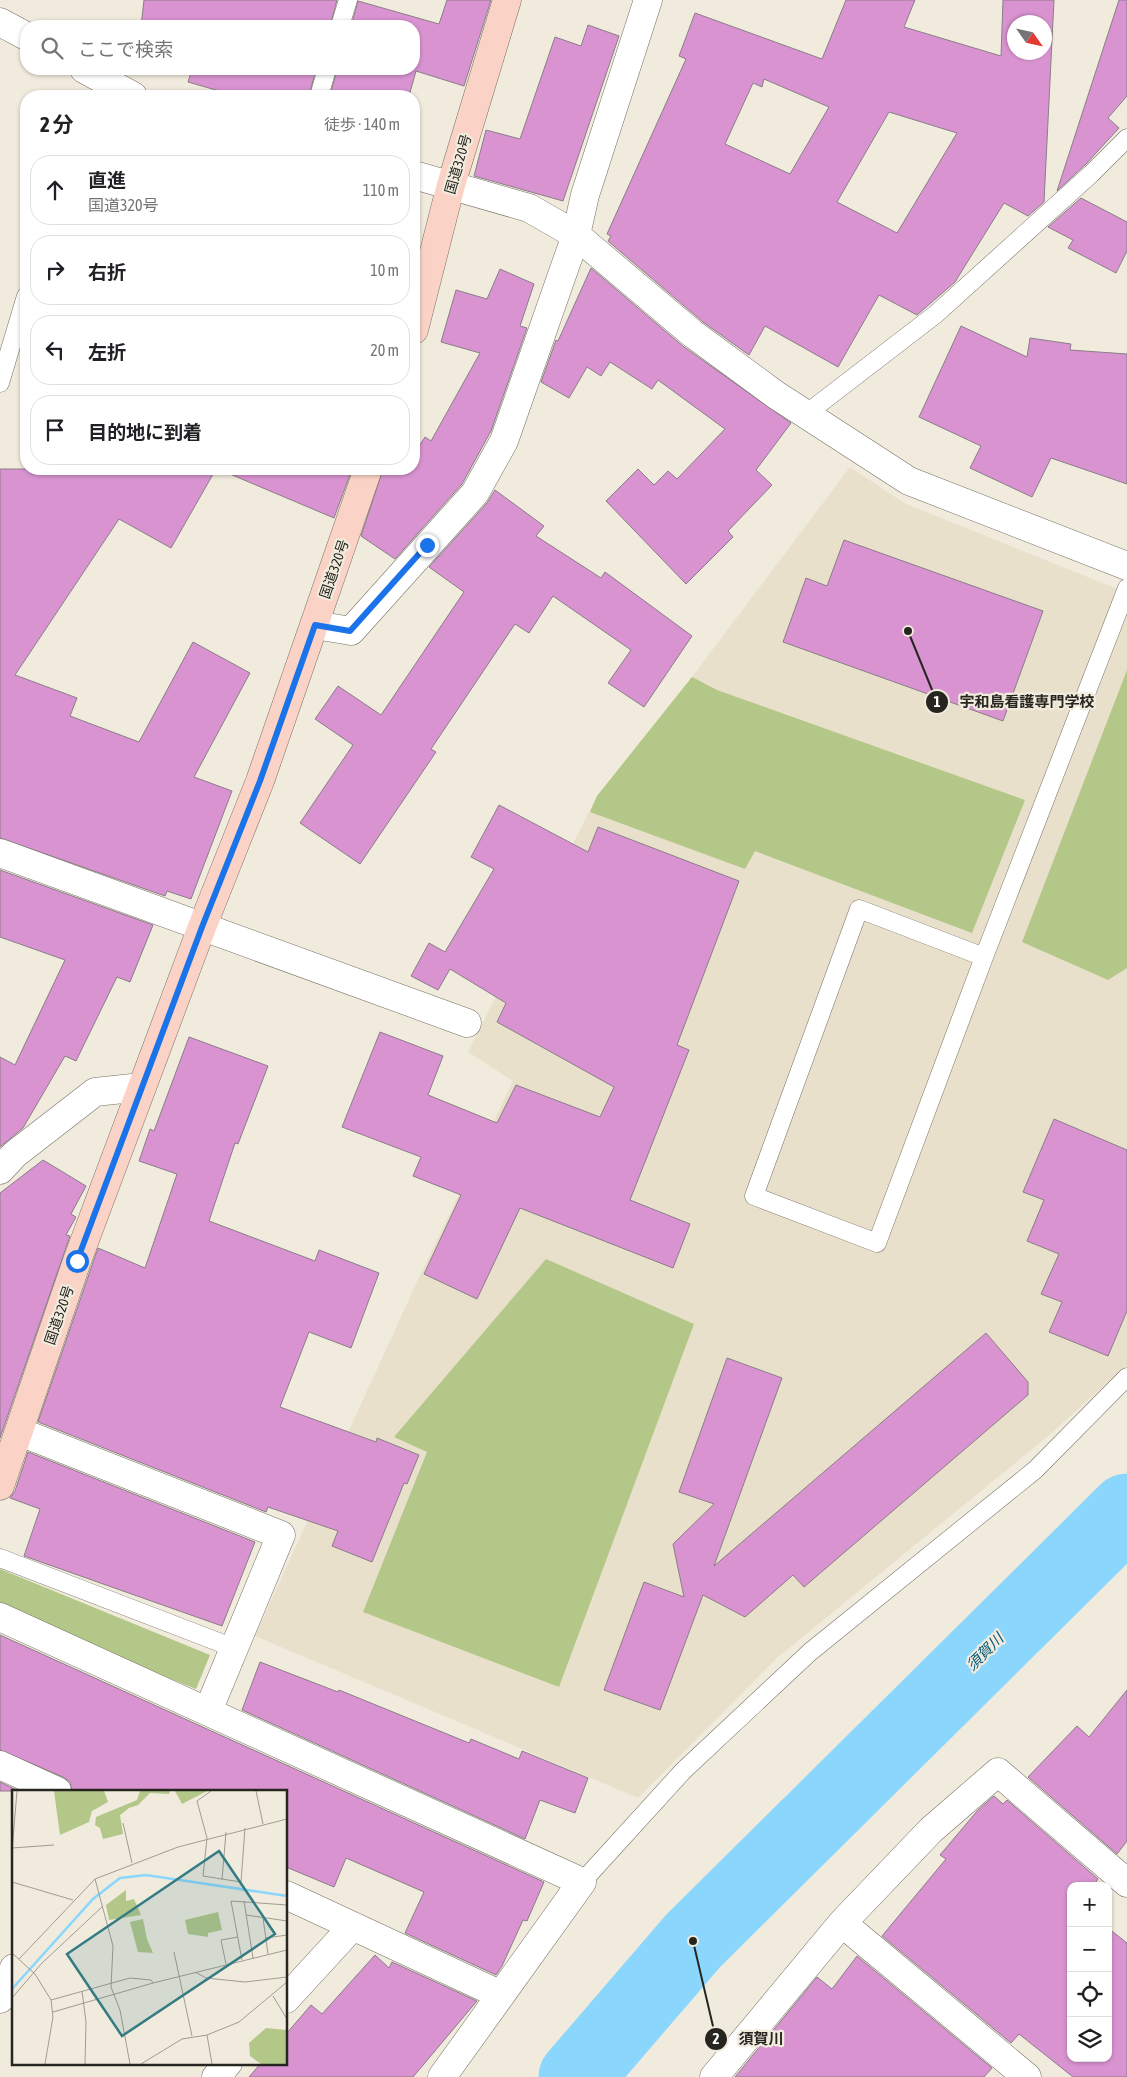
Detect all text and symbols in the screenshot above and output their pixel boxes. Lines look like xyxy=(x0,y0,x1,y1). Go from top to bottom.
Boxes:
north arrow xyxy=(1007,15,1052,60)
search box xyxy=(20,20,420,75)
icon: search xyxy=(38,34,66,62)
text: ここで検索 xyxy=(78,38,173,60)
text: 2 分 xyxy=(40,112,74,136)
text: 徒歩 · 140 m xyxy=(324,115,400,133)
street label: 国道320号 xyxy=(442,132,474,196)
text: 直進 xyxy=(88,169,126,191)
icon: ahead xyxy=(41,176,69,204)
text: 110 m xyxy=(363,181,399,199)
text: 国道320号 xyxy=(88,196,159,214)
icon: right xyxy=(41,256,69,284)
text: 右折 xyxy=(88,261,126,283)
text: 10 m xyxy=(370,261,399,279)
icon: left xyxy=(41,336,69,364)
text: 左折 xyxy=(88,341,126,363)
text: 20 m xyxy=(370,341,399,359)
icon: arrive xyxy=(41,416,69,444)
text: 目的地に到着 xyxy=(88,421,202,443)
route end xyxy=(416,534,439,557)
street label: 国道320号 xyxy=(316,537,352,601)
callout: 宇和島看護専門学校 xyxy=(924,687,1104,717)
text: 1 xyxy=(933,693,941,710)
text: 宇和島看護専門学校 xyxy=(959,693,1095,710)
route start xyxy=(66,1250,89,1273)
street label: 国道320号 xyxy=(41,1283,77,1347)
water label: 須賀川 xyxy=(963,1628,1008,1674)
inset map xyxy=(12,1790,288,2064)
map controls xyxy=(1067,1882,1112,2062)
button: + xyxy=(1067,1882,1112,1927)
button: − xyxy=(1067,1927,1112,1972)
button: locate xyxy=(1067,1972,1112,2017)
button: layers xyxy=(1067,2017,1112,2062)
callout: 須賀川 xyxy=(703,2024,793,2054)
text: 2 xyxy=(712,2030,720,2047)
text: 須賀川 xyxy=(738,2030,784,2047)

